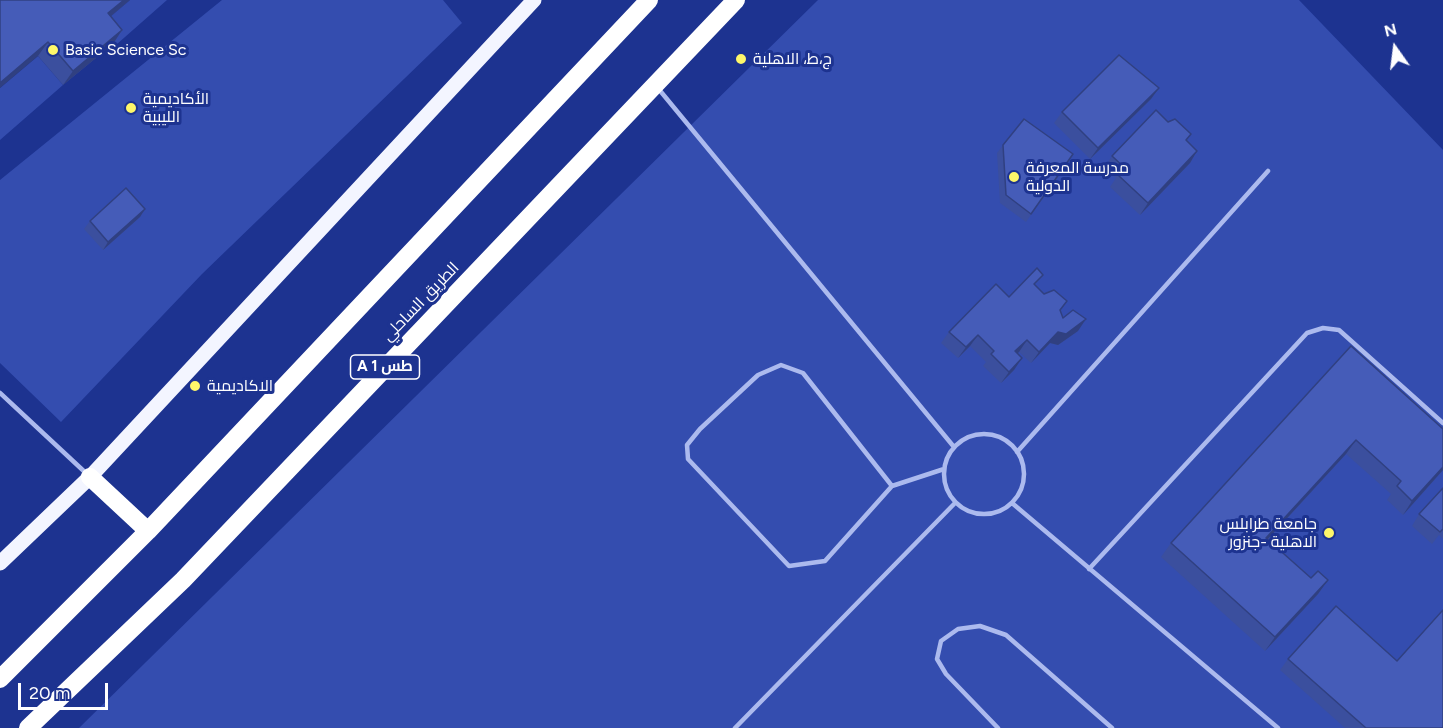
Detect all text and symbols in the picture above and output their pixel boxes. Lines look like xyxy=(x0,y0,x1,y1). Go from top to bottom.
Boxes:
north arrow xyxy=(1365,18,1425,78)
text: N xyxy=(1382,19,1399,41)
place label: Basic Science Sc xyxy=(65,40,186,60)
marker: Basic Science Sc xyxy=(46,43,60,57)
place label: ج،ط، الاهلية xyxy=(753,49,832,69)
marker: ج،ط، الاهلية xyxy=(734,52,748,66)
place label: الأكاديمية الليبية xyxy=(143,89,209,127)
marker: الأكاديمية الليبية xyxy=(124,101,138,115)
place label: مدرسة المعرفة الدولية xyxy=(1026,158,1129,196)
marker: مدرسة المعرفة الدولية xyxy=(1007,170,1021,184)
street label: الطريق الساحلي xyxy=(379,259,463,345)
road number: A 1 طس xyxy=(350,355,420,379)
place label: الاكاديمية xyxy=(207,376,273,396)
marker: الاكاديمية xyxy=(188,379,202,393)
place label: جامعة طرابلس الاهلية -جنزور xyxy=(1220,514,1317,552)
marker: جامعة طرابلس الاهلية -جنزور xyxy=(1322,526,1336,540)
scale bar xyxy=(21,671,111,709)
text: 20 m xyxy=(29,682,70,704)

